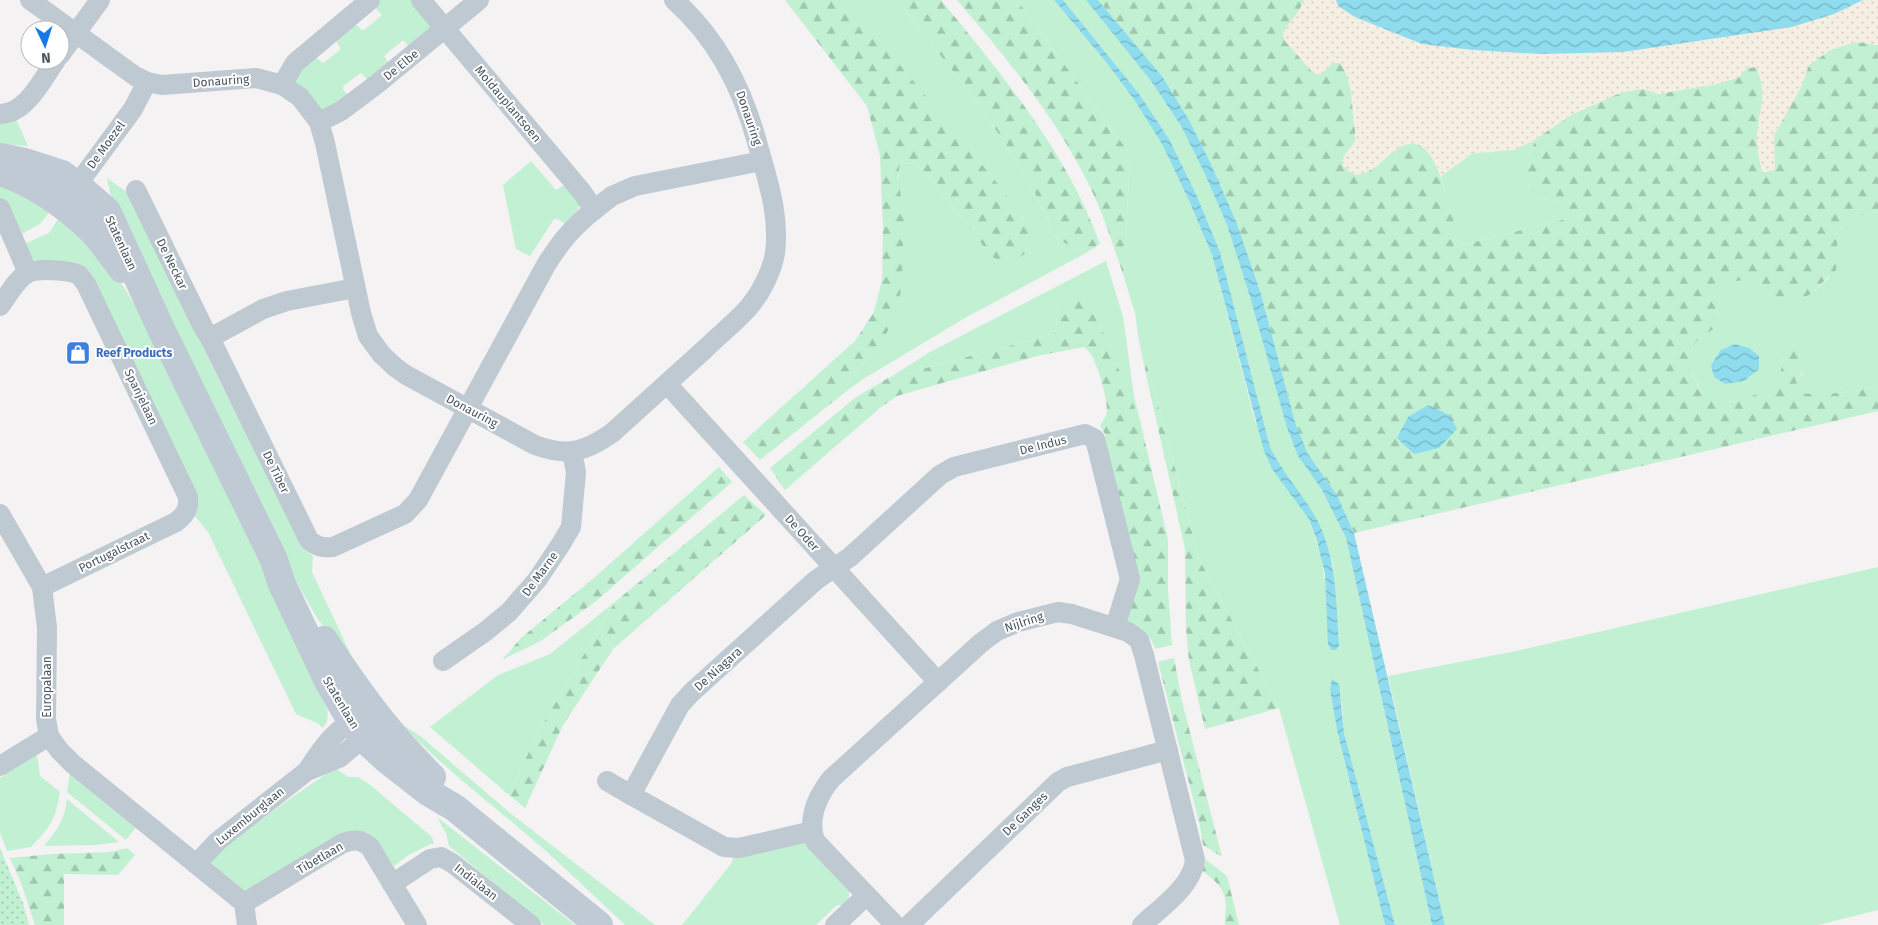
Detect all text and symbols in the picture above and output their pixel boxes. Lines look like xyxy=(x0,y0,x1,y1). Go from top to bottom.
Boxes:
north arrow xyxy=(20,20,70,70)
street label: De Elbe xyxy=(381,47,421,83)
text: N xyxy=(41,49,51,66)
street label: Moldauplantsoen xyxy=(472,63,544,145)
street label: Donauring xyxy=(192,72,250,90)
street label: Donauring xyxy=(733,89,765,148)
street label: De Moezel xyxy=(84,118,128,172)
street label: Statenlaan xyxy=(102,214,140,272)
street label: De Neckar xyxy=(154,236,191,292)
shop icon: Reef Products xyxy=(65,340,91,366)
place label: Reef Products xyxy=(96,346,172,360)
street label: Spanjelaan xyxy=(121,367,161,427)
street label: Donauring xyxy=(444,392,501,431)
street label: De Indus xyxy=(1018,432,1068,458)
street label: De Tiber xyxy=(260,449,292,496)
street label: De Oder xyxy=(782,512,822,554)
street label: Portugalstraat xyxy=(76,529,152,575)
street label: De Marne xyxy=(519,549,561,599)
street label: Nijlring xyxy=(1003,609,1046,635)
street label: De Niagara xyxy=(691,644,745,694)
street label: Europalaan xyxy=(40,656,54,718)
street label: Statenlaan xyxy=(320,674,362,732)
street label: Luxemburglaan xyxy=(213,784,287,848)
street label: De Ganges xyxy=(1000,789,1051,839)
street label: Tibetlaan xyxy=(294,839,346,877)
street label: Indialaan xyxy=(452,861,500,903)

